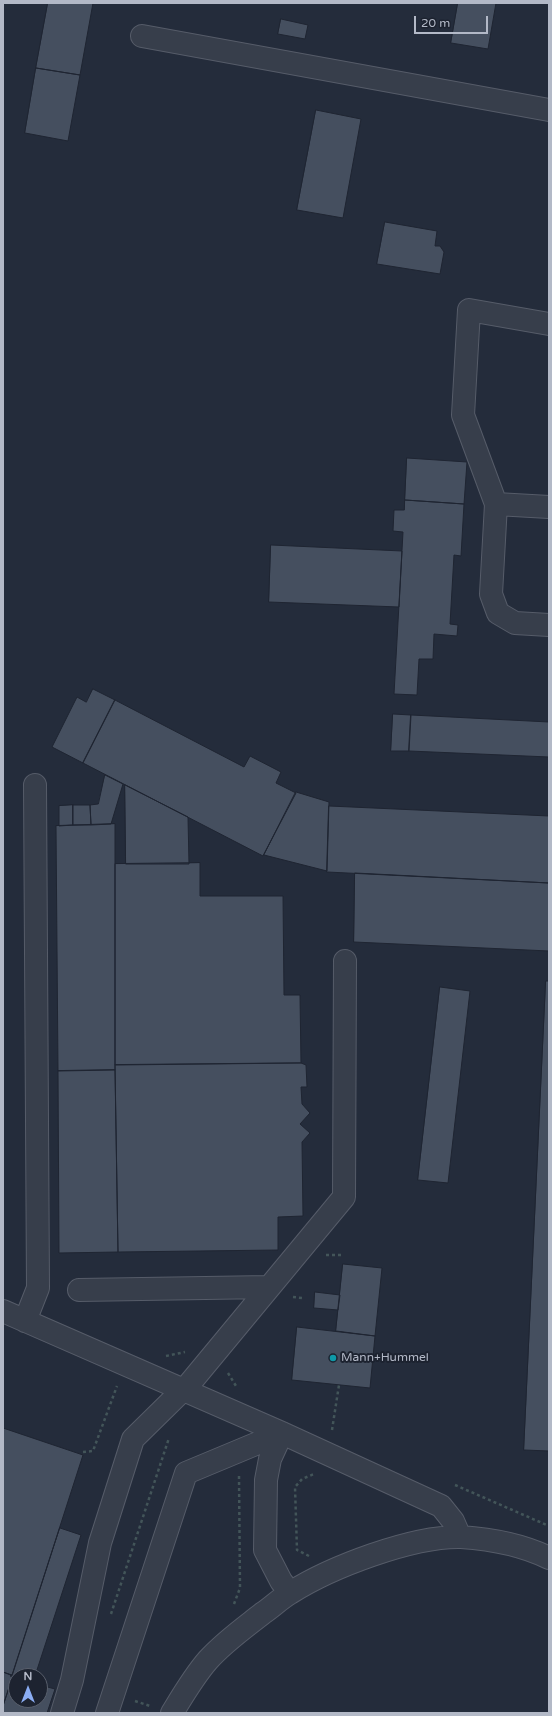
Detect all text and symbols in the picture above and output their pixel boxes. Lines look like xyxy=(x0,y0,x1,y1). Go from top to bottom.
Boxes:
scale bar xyxy=(416,8,490,34)
text: 20 m xyxy=(421,16,450,30)
place label: Mann+Hummel xyxy=(341,1351,429,1365)
marker: Mann+Hummel xyxy=(328,1353,338,1363)
north arrow xyxy=(8,1668,48,1708)
text: N xyxy=(24,1670,32,1683)

